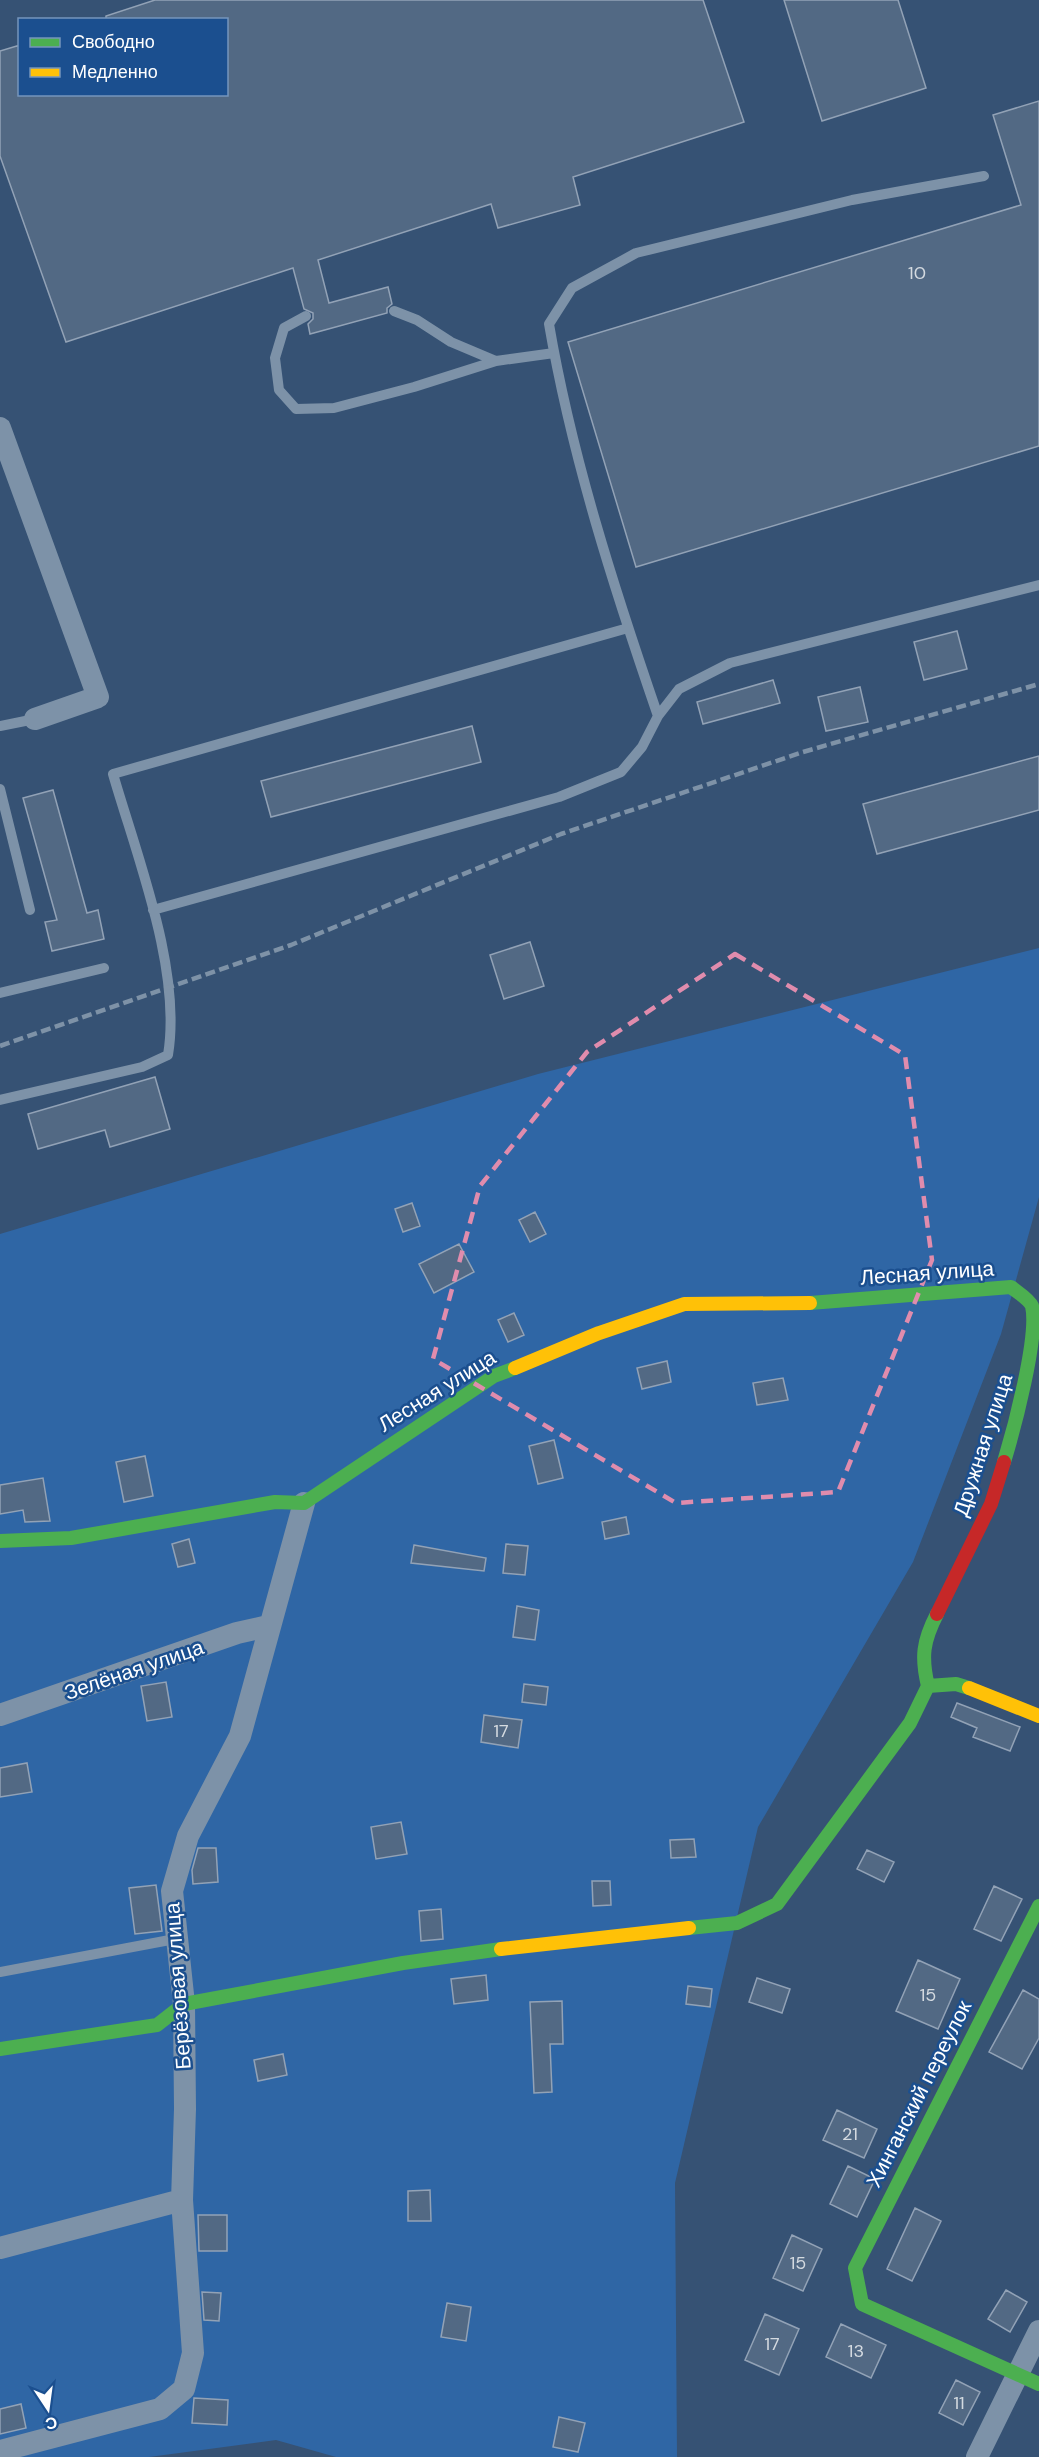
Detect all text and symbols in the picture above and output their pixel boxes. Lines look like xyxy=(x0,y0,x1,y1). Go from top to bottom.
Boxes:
legend xyxy=(18,18,228,96)
text: Свободно xyxy=(72,30,155,54)
text: Медленно xyxy=(72,60,158,84)
house number: 10 xyxy=(908,261,926,285)
street label: Лесная улица xyxy=(859,1254,995,1292)
street label: Лесная улица xyxy=(373,1343,501,1438)
street label: Дружная улица xyxy=(947,1370,1019,1520)
street label: Зелёная улица xyxy=(61,1633,208,1707)
house number: 17 xyxy=(493,1719,509,1743)
street label: Берёзовая улица xyxy=(158,1901,198,2070)
house number: 15 xyxy=(920,1983,936,2007)
street label: Хинганский переулок xyxy=(860,1995,979,2192)
house number: 21 xyxy=(842,2122,858,2146)
house number: 15 xyxy=(790,2251,806,2275)
house number: 17 xyxy=(764,2332,780,2356)
house number: 13 xyxy=(848,2339,864,2363)
north arrow xyxy=(18,2379,78,2439)
house number: 11 xyxy=(953,2391,965,2415)
text: С xyxy=(43,2412,59,2435)

